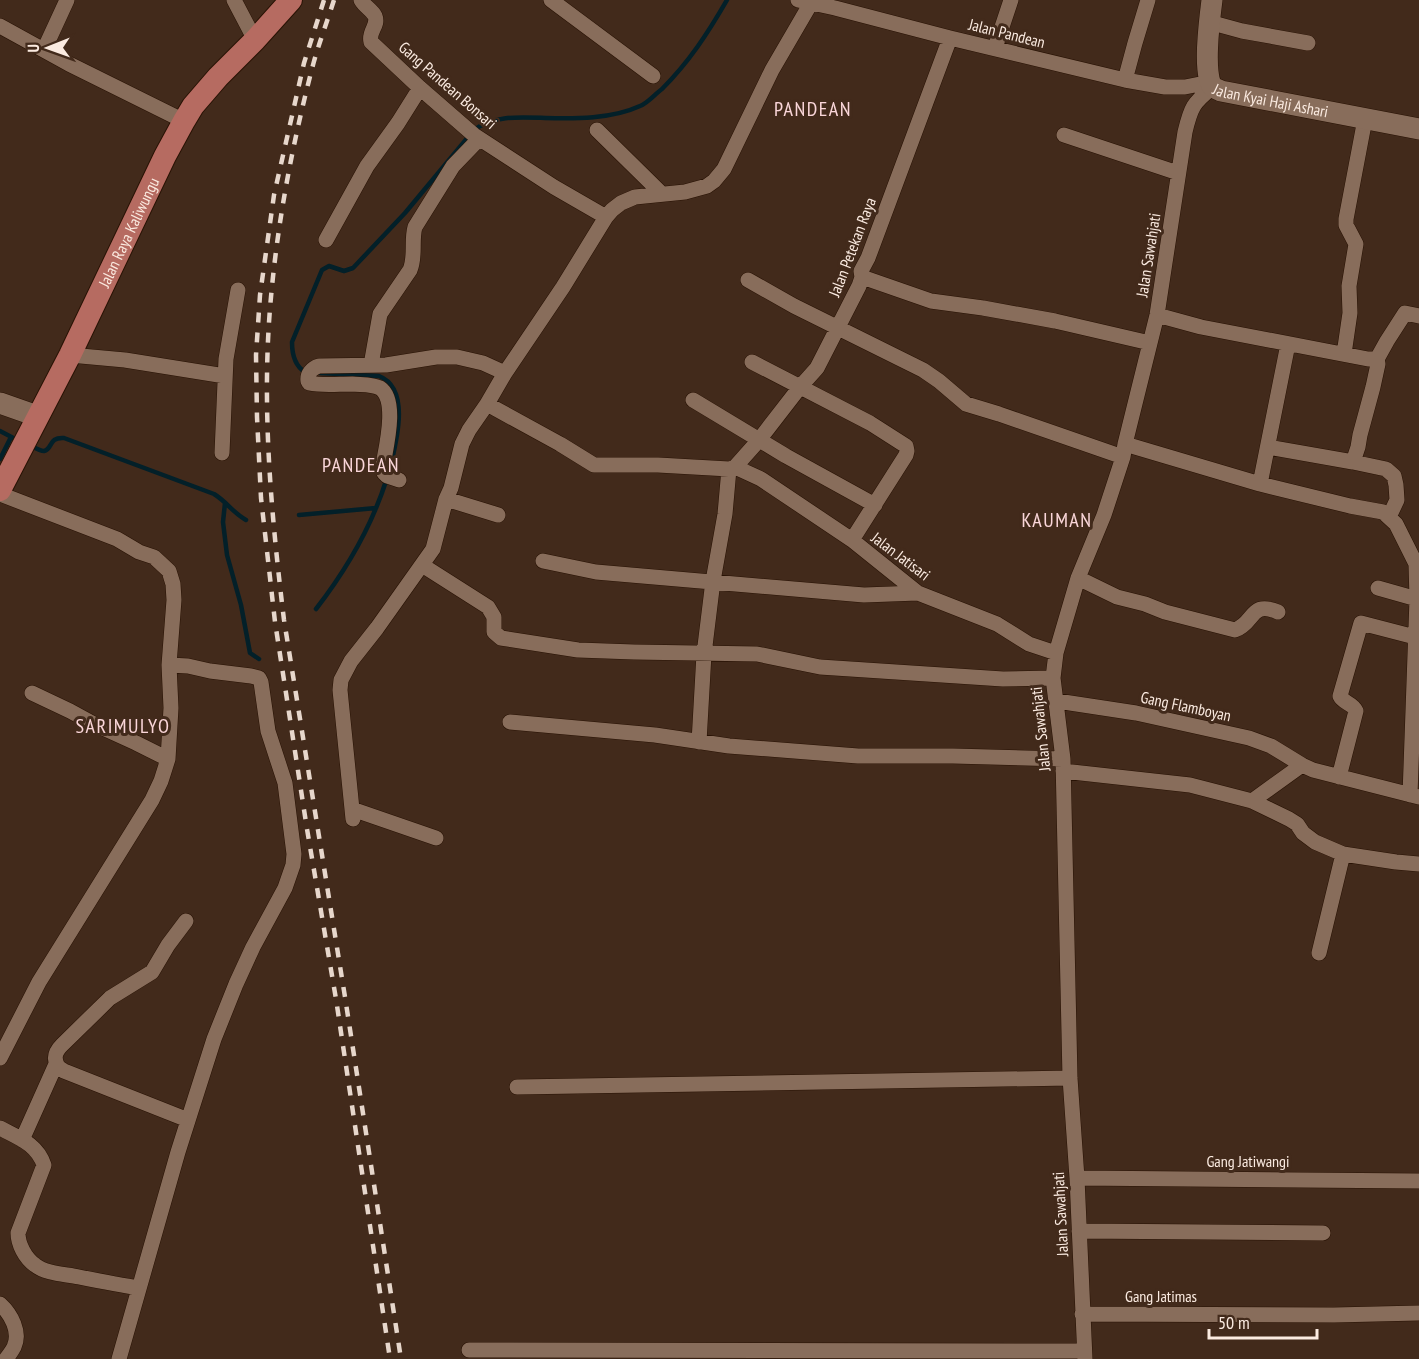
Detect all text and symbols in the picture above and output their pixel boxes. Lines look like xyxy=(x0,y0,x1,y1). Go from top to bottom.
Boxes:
street label: Jalan Pandean xyxy=(966,14,1047,52)
north arrow xyxy=(18,18,78,78)
street label: Gang Pandean Bonsari xyxy=(395,37,501,133)
text: U xyxy=(23,44,43,53)
street label: Jalan Kyai Haji Ashari xyxy=(1209,78,1330,121)
district label: PANDEAN xyxy=(774,96,852,122)
street label: Jalan Raya Kaliwungu xyxy=(93,174,163,291)
street label: Jalan Petekan Raya xyxy=(824,195,880,300)
street label: Jalan Sawahjati xyxy=(1131,212,1164,299)
district label: PANDEAN xyxy=(322,452,400,478)
district label: KAUMAN xyxy=(1021,507,1093,533)
street label: Jalan Jatisari xyxy=(867,527,934,585)
street label: Jalan Sawahjati xyxy=(1026,686,1054,773)
street label: Gang Flamboyan xyxy=(1139,687,1233,725)
district label: SARIMULYO xyxy=(76,713,170,739)
street label: Gang Jatiwangi xyxy=(1207,1151,1289,1171)
street label: Jalan Sawahjati xyxy=(1048,1171,1072,1258)
street label: Gang Jatimas xyxy=(1125,1286,1197,1306)
scale bar xyxy=(1209,1302,1317,1340)
text: 50 m xyxy=(1218,1311,1250,1334)

